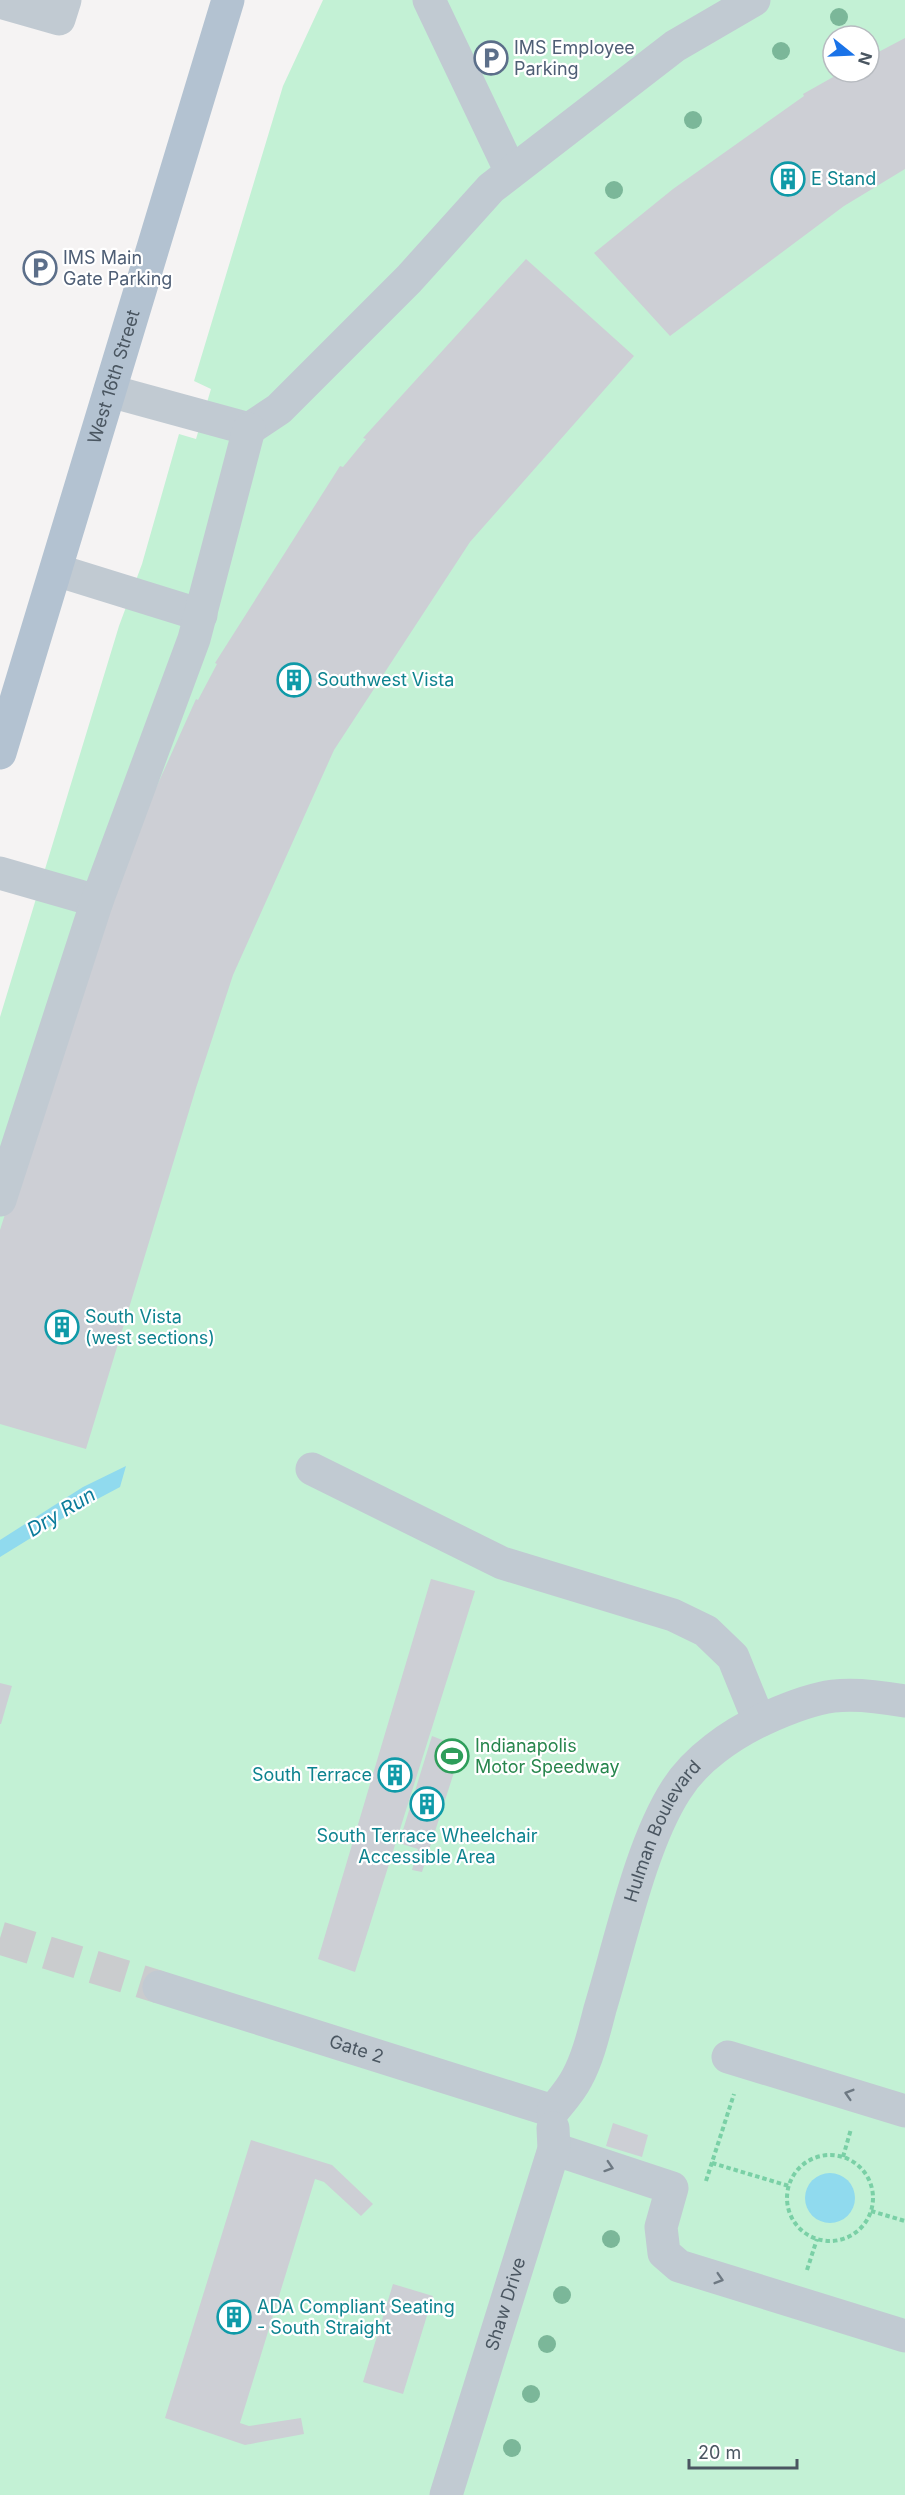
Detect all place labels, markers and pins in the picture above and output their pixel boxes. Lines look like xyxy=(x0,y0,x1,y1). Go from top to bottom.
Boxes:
place label: IMS Employee Parking xyxy=(514,37,635,79)
parking icon: IMS Employee Parking xyxy=(473,40,509,76)
building icon: E Stand xyxy=(770,161,806,197)
place label: E Stand xyxy=(811,168,876,189)
place label: IMS Main Gate Parking xyxy=(63,247,172,289)
parking icon: IMS Main Gate Parking xyxy=(22,250,58,286)
building icon: Southwest Vista xyxy=(276,662,312,698)
place label: Southwest Vista xyxy=(317,669,454,690)
place label: South Vista (west sections) xyxy=(85,1306,215,1348)
building icon: South Vista (west sections) xyxy=(44,1309,80,1345)
place label: Indianapolis Motor Speedway xyxy=(475,1735,620,1777)
sports icon: Indianapolis Motor Speedway xyxy=(434,1738,470,1774)
building icon: South Terrace xyxy=(377,1757,413,1793)
place label: South Terrace xyxy=(252,1764,372,1785)
building icon: South Terrace Wheelchair Accessible Area xyxy=(409,1786,445,1822)
place label: South Terrace Wheelchair Accessible Area xyxy=(317,1825,538,1867)
place label: ADA Compliant Seating - South Straight xyxy=(257,2296,455,2338)
building icon: ADA Compliant Seating - South Straight xyxy=(216,2299,252,2335)

